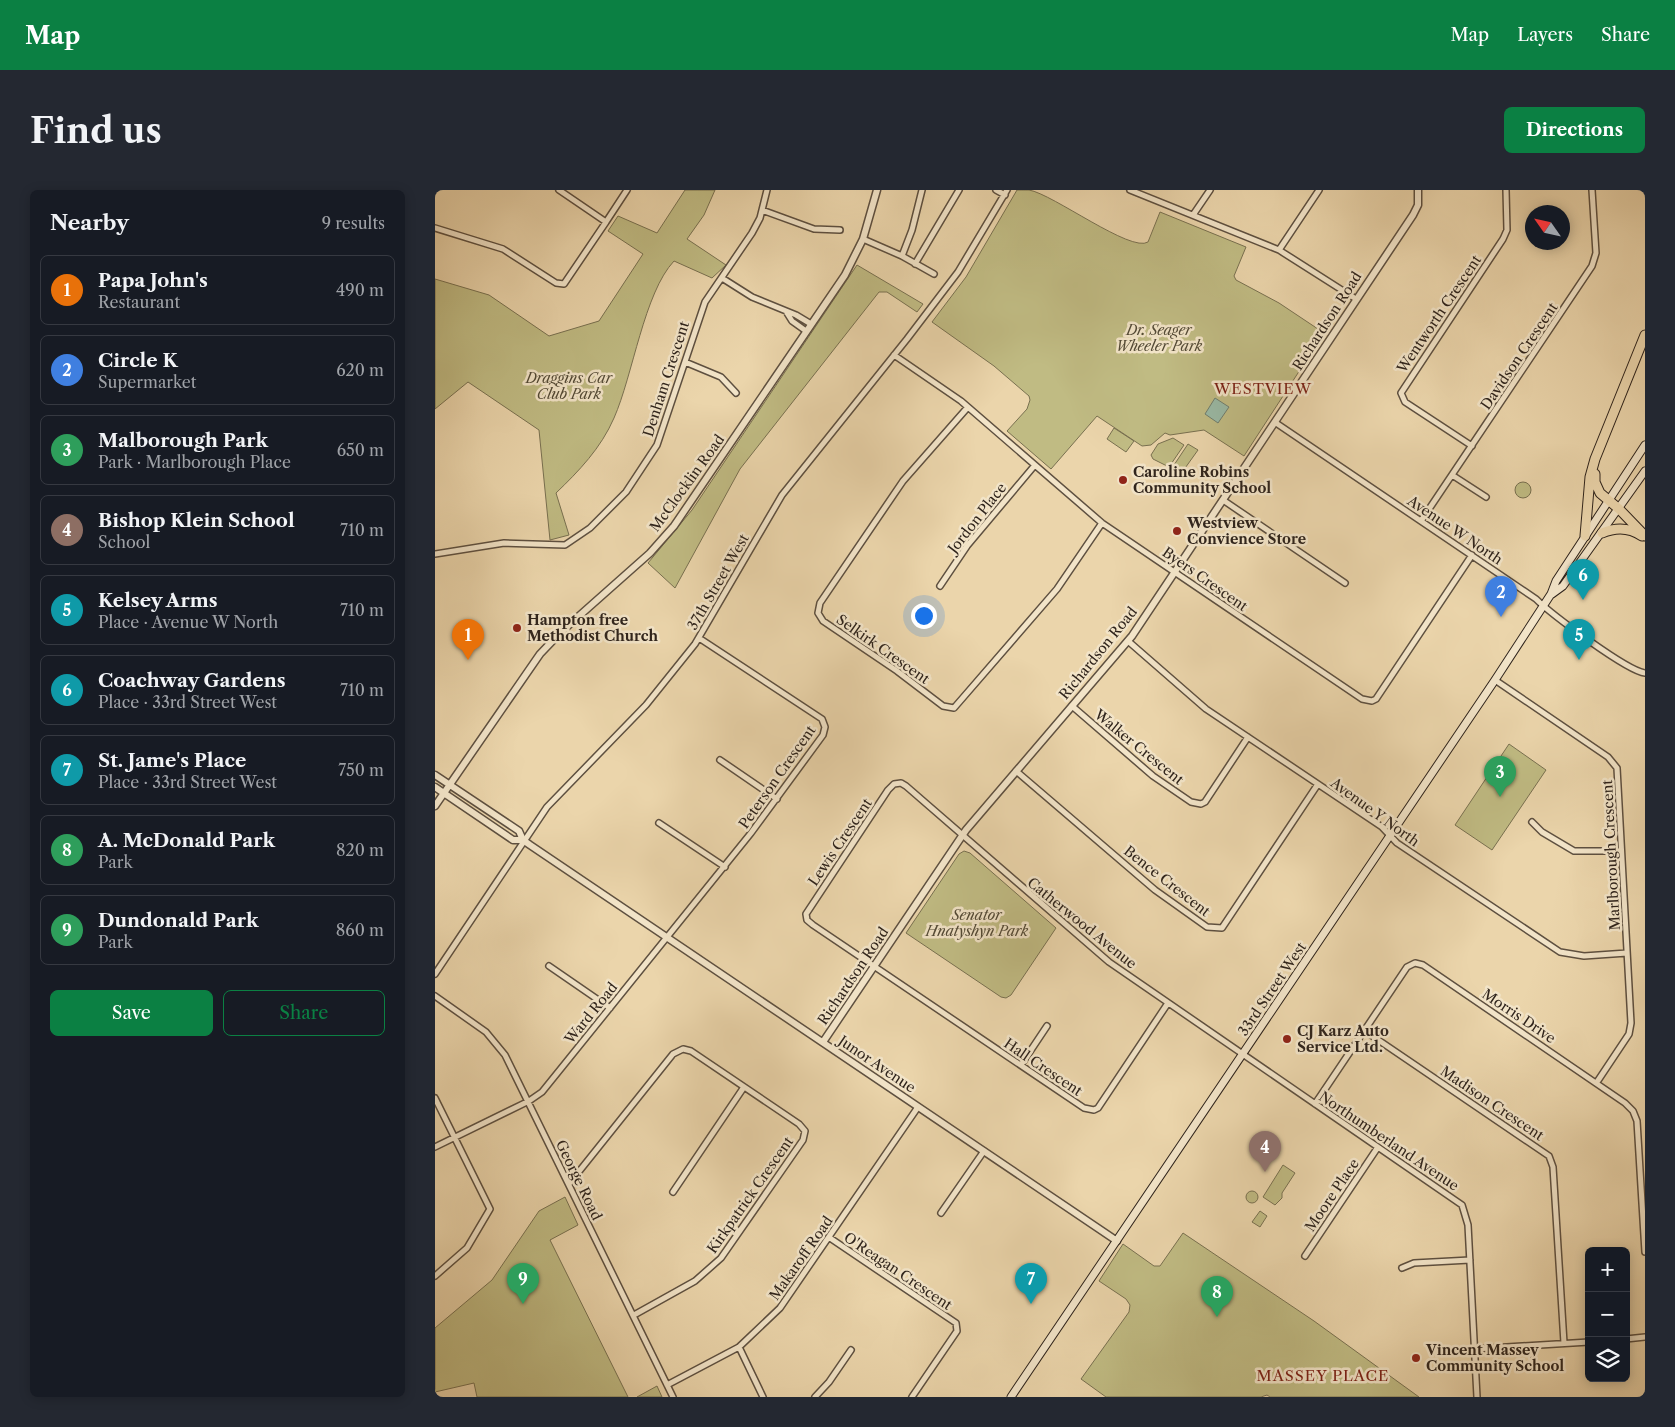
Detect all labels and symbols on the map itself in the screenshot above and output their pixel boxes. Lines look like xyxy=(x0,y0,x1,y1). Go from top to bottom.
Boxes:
north arrow xyxy=(1525,205,1570,250)
street label: Wentworth Crescent xyxy=(1392,252,1485,377)
street label: Richardson Road xyxy=(1288,268,1366,374)
street label: Davidson Crescent xyxy=(1477,299,1562,413)
street label: Denham Crescent xyxy=(639,319,693,439)
park label: Dr. Seager Wheeler Park xyxy=(1116,321,1203,355)
park label: Draggins Car Club Park xyxy=(525,369,614,403)
district label: WESTVIEW xyxy=(1213,379,1312,398)
street label: McClocklin Road xyxy=(646,431,729,535)
place label: Caroline Robins Community School xyxy=(1133,463,1271,497)
marker: Caroline Robins Community School xyxy=(1117,474,1129,486)
street label: Jordon Place xyxy=(943,479,1010,558)
street label: Avenue W North xyxy=(1403,491,1506,569)
place label: Westview Convience Store xyxy=(1186,514,1306,548)
marker: Westview Convience Store xyxy=(1171,525,1183,537)
street label: 37th Street West xyxy=(683,531,753,633)
street label: Byers Crescent xyxy=(1159,543,1251,615)
pin: 6 xyxy=(1567,559,1599,600)
pin: 2 xyxy=(1485,576,1517,617)
your location xyxy=(911,603,937,629)
street label: Richardson Road xyxy=(1055,603,1141,703)
street label: Selkirk Crescent xyxy=(833,610,933,688)
place label: Hampton free Methodist Church xyxy=(527,611,658,645)
pin: 1 xyxy=(452,619,484,660)
pin: 5 xyxy=(1563,619,1595,660)
marker: Hampton free Methodist Church xyxy=(511,622,523,634)
street label: Walker Crescent xyxy=(1090,705,1187,789)
street label: Peterson Crescent xyxy=(735,722,819,832)
pin: 3 xyxy=(1484,756,1516,797)
street label: Avenue Y North xyxy=(1326,773,1423,850)
street label: Marlborough Crescent xyxy=(1598,779,1624,931)
street label: Lewis Crescent xyxy=(804,795,876,889)
street label: Bence Crescent xyxy=(1120,842,1214,920)
street label: Catherwood Avenue xyxy=(1024,873,1140,973)
park label: Senator Hnatyshyn Park xyxy=(925,906,1029,940)
street label: Richardson Road xyxy=(814,923,893,1028)
street label: 33rd Street West xyxy=(1234,939,1310,1039)
street label: Ward Road xyxy=(560,978,622,1048)
street label: Morris Drive xyxy=(1479,985,1559,1047)
place label: CJ Karz Auto Service Ltd. xyxy=(1297,1022,1389,1056)
street label: Junor Avenue xyxy=(833,1030,919,1097)
marker: CJ Karz Auto Service Ltd. xyxy=(1281,1033,1293,1045)
street label: Hall Crescent xyxy=(1000,1034,1086,1100)
street label: Madison Crescent xyxy=(1437,1062,1547,1144)
street label: Northumberland Avenue xyxy=(1316,1087,1463,1195)
pin: 4 xyxy=(1249,1131,1281,1172)
street label: Kirkpatrick Crescent xyxy=(703,1133,797,1257)
street label: George Road xyxy=(552,1137,606,1223)
street label: Moore Place xyxy=(1301,1155,1363,1235)
street label: Makaroff Road xyxy=(765,1212,837,1304)
street label: O'Reagan Crescent xyxy=(840,1228,956,1314)
pin: 9 xyxy=(507,1263,539,1304)
pin: 7 xyxy=(1015,1263,1047,1304)
pin: 8 xyxy=(1201,1276,1233,1317)
place label: Vincent Massey Community School xyxy=(1425,1341,1564,1375)
marker: Vincent Massey Community School xyxy=(1410,1352,1422,1364)
district label: MASSEY PLACE xyxy=(1257,1366,1389,1385)

